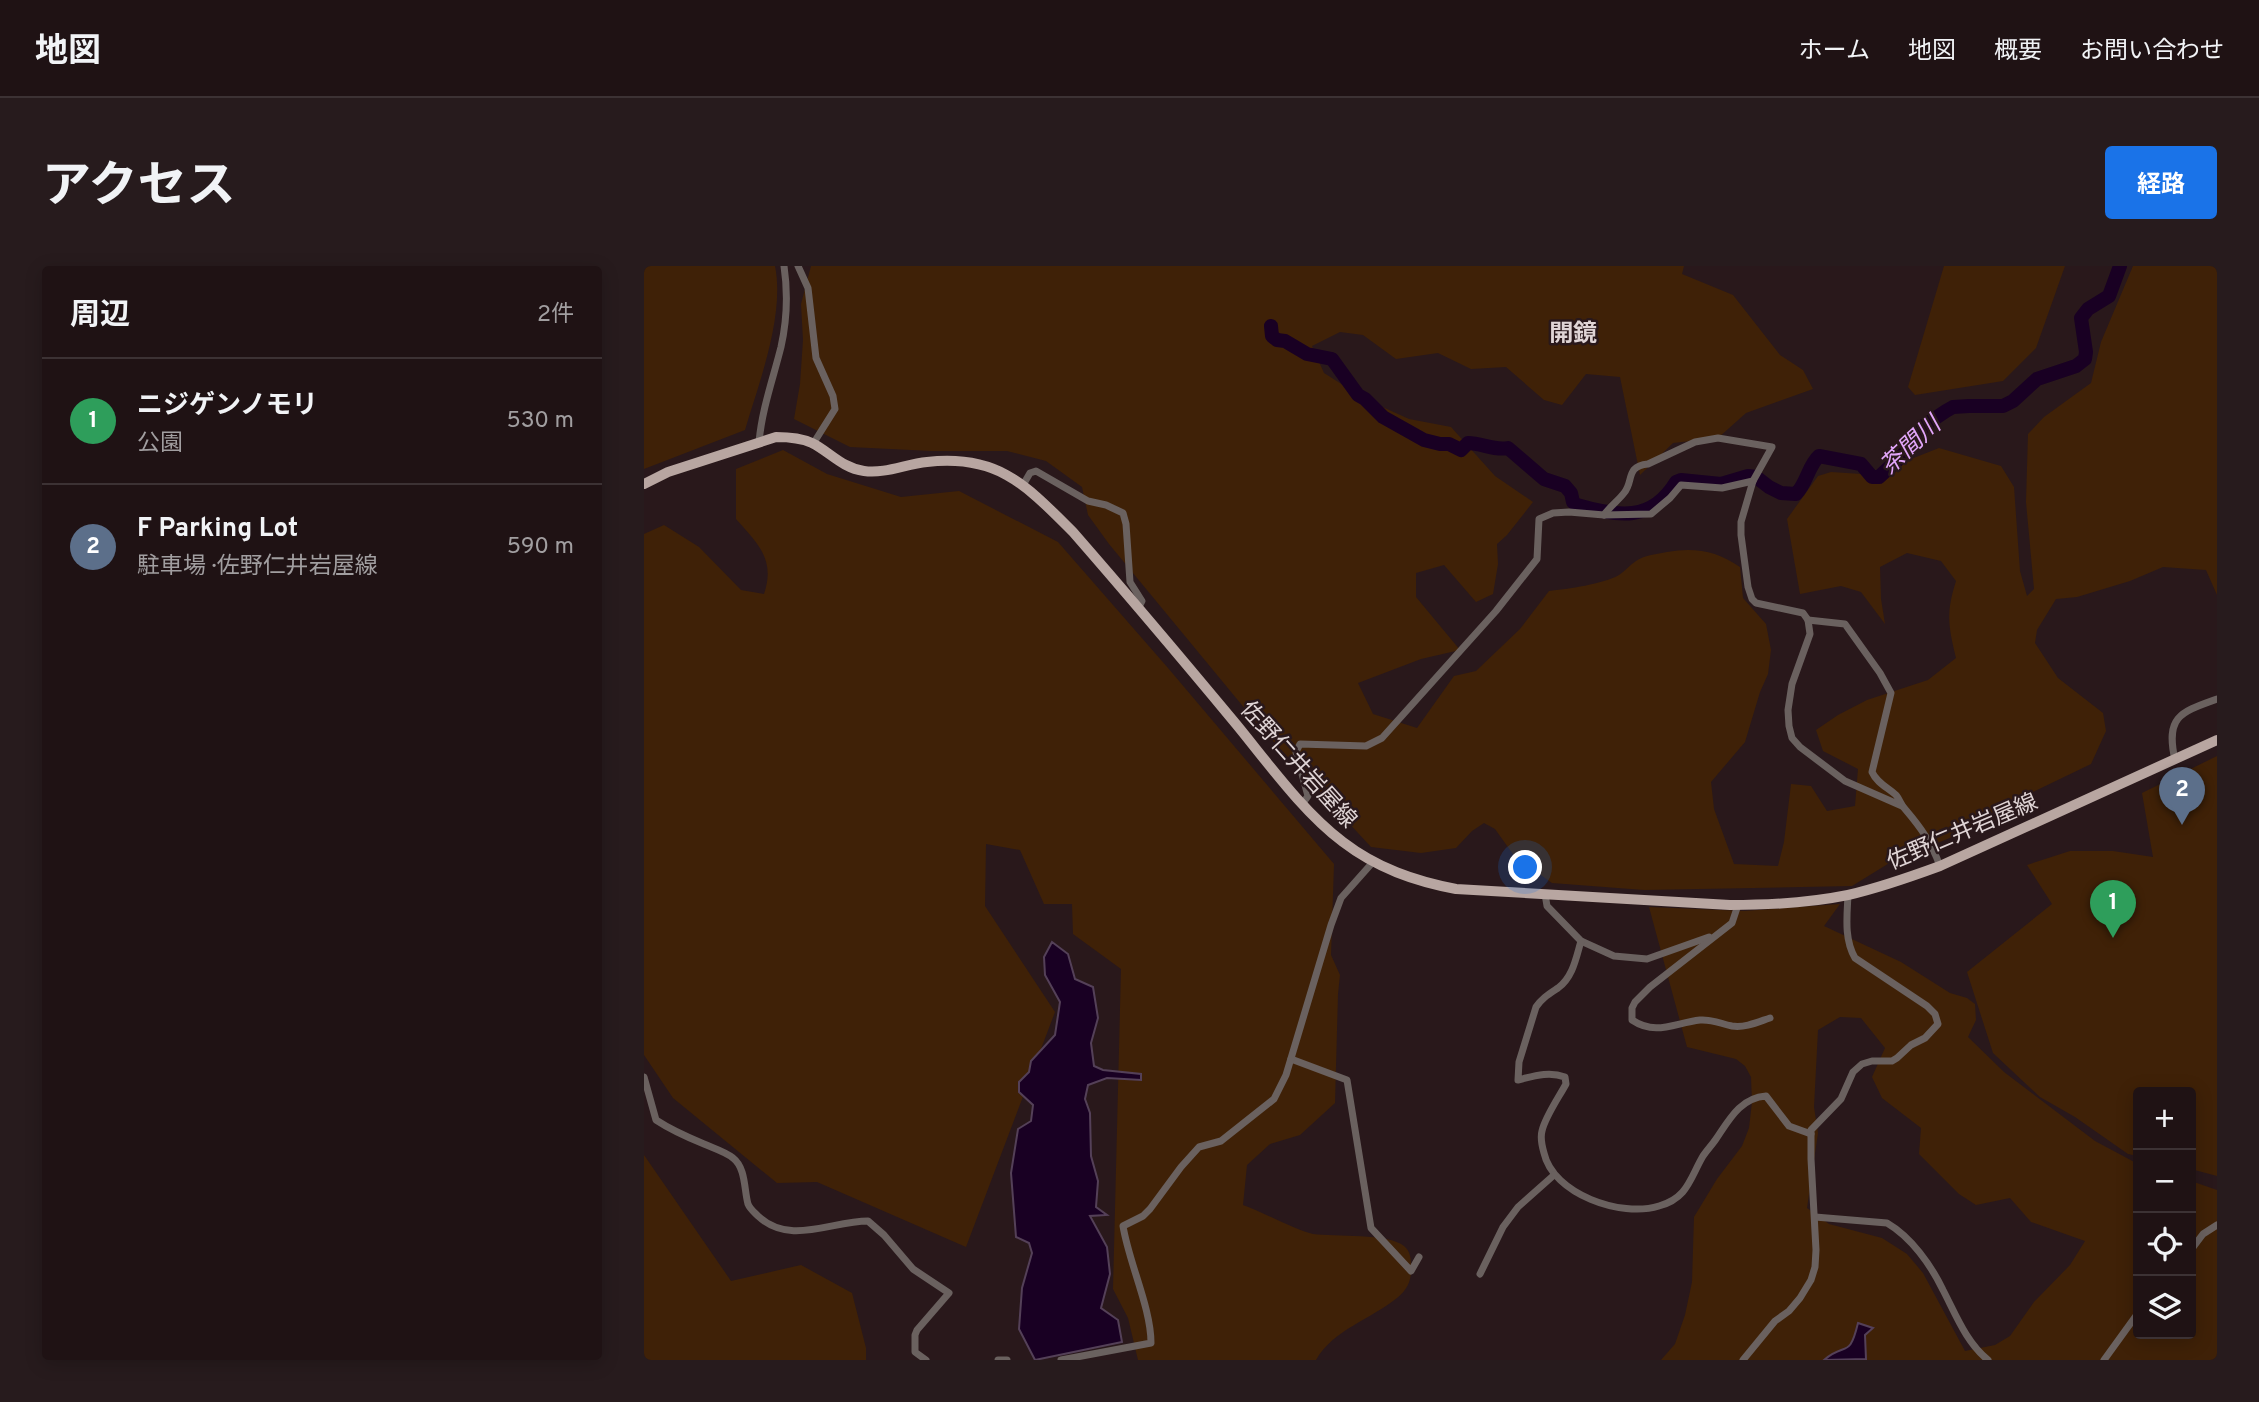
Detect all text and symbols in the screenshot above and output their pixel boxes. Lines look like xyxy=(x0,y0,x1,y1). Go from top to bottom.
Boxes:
text: 地図 xyxy=(35,32,101,74)
text: ホーム xyxy=(1799,37,1870,67)
text: 地図 xyxy=(1908,37,1956,67)
text: 概要 xyxy=(1994,37,2042,67)
text: お問い合わせ xyxy=(2080,37,2224,67)
button: 経路 xyxy=(2105,146,2217,219)
text: アクセス xyxy=(42,158,236,220)
text: 周辺 xyxy=(70,298,130,335)
text: 2件 xyxy=(537,301,574,330)
district label: 開鏡 xyxy=(1549,320,1597,350)
text: ニジゲンノモリ xyxy=(137,390,318,423)
text: 1 xyxy=(88,407,98,436)
text: 530 m xyxy=(506,407,574,436)
water label: 茶間川 xyxy=(1875,409,1950,482)
text: 公園 xyxy=(137,430,183,459)
text: F Parking Lot xyxy=(137,513,298,546)
text: 2 xyxy=(86,533,100,562)
text: 590 m xyxy=(507,533,574,562)
text: 駐車場 · 佐野仁井岩屋線 xyxy=(137,553,378,582)
street label: 佐野仁井岩屋線 xyxy=(1233,696,1362,835)
pin: 2 xyxy=(2159,767,2205,825)
street label: 佐野仁井岩屋線 xyxy=(1883,789,2043,878)
your location xyxy=(1508,850,1542,884)
pin: 1 xyxy=(2090,880,2136,938)
map controls xyxy=(2133,1087,2196,1339)
button: + xyxy=(2133,1087,2196,1150)
button: − xyxy=(2133,1150,2196,1213)
button: locate xyxy=(2133,1213,2196,1276)
button: layers xyxy=(2133,1276,2196,1339)

